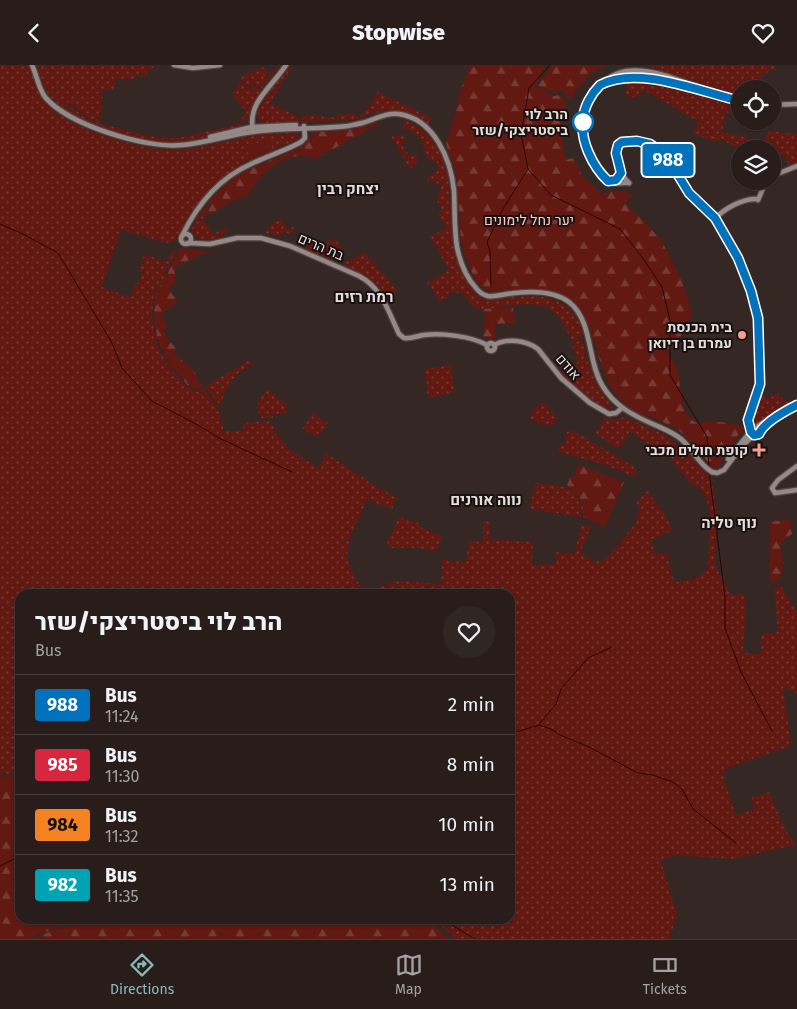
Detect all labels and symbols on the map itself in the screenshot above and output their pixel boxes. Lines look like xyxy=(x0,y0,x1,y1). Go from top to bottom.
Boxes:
place label: הרב לוי ביסטריצקי/שזר xyxy=(472,106,568,139)
marker: הרב לוי ביסטריצקי/שזר xyxy=(572,111,594,133)
line badge: 988 xyxy=(639,144,697,176)
district label: יצחק רבין xyxy=(317,180,379,198)
park label: יער נחל לימונים xyxy=(484,212,574,229)
street label: בת הרים xyxy=(296,230,347,264)
district label: רמת רזים xyxy=(335,288,393,306)
place label: בית הכנסת עמרם בן דיואן xyxy=(648,319,732,352)
marker: בית הכנסת עמרם בן דיואן xyxy=(736,329,748,341)
street label: אודם xyxy=(552,350,584,384)
place label: קופת חולים מכבי xyxy=(645,442,748,459)
marker: קופת חולים מכבי xyxy=(752,443,766,457)
district label: נווה אורנים xyxy=(450,491,522,509)
district label: נוף טליה xyxy=(701,514,757,532)

